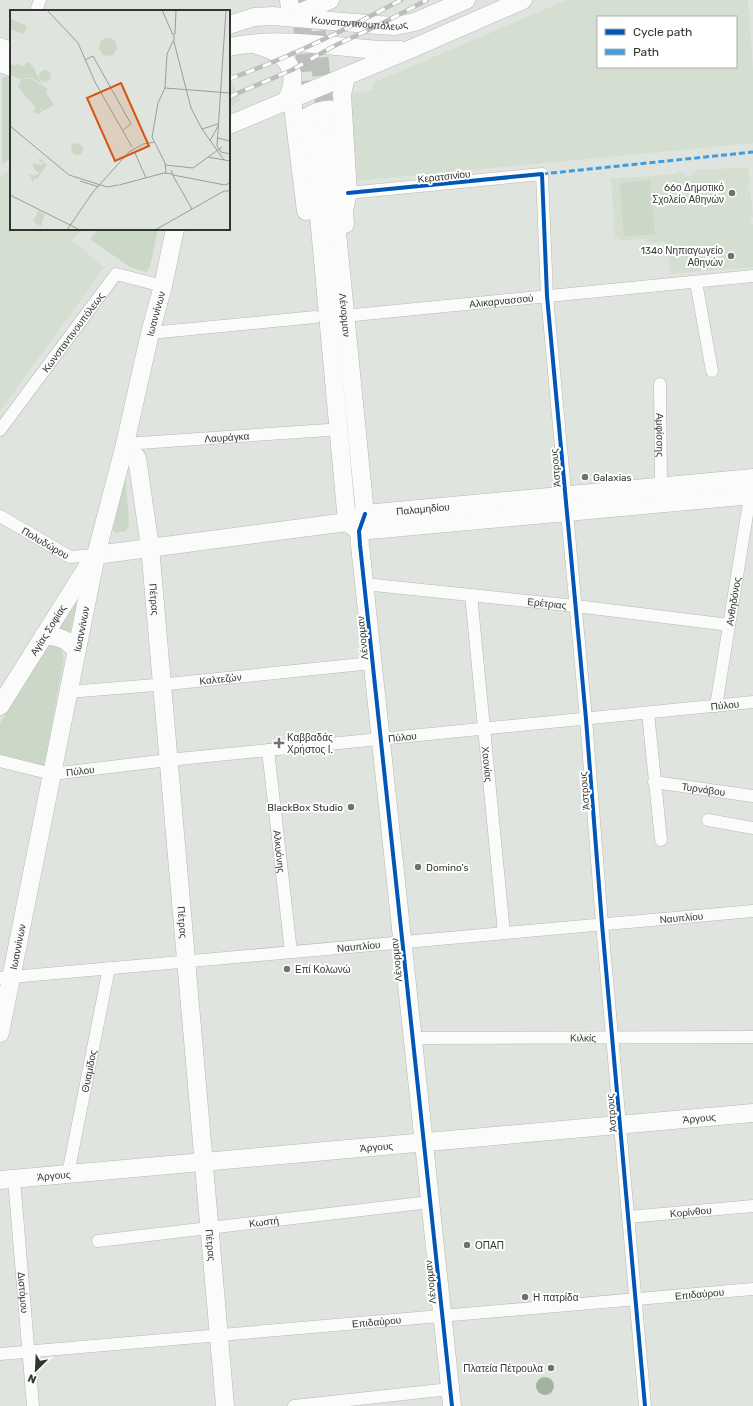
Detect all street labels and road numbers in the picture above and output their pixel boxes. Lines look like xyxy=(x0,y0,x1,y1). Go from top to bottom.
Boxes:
street label: Κωνσταντινουπόλεως xyxy=(311,14,409,33)
street label: Κερατσινίου xyxy=(417,168,471,186)
street label: Κωνσταντινουπόλεως xyxy=(40,290,107,375)
street label: Ιωαννίνων xyxy=(144,290,168,338)
street label: Αλικαρνασσού xyxy=(469,292,534,311)
street label: Λένορμαν xyxy=(336,293,352,338)
street label: Αμφίσσης xyxy=(653,413,666,457)
street label: Λαυράγκα xyxy=(204,430,250,446)
street label: Άστρους xyxy=(548,448,564,488)
street label: Παλαμηδίου xyxy=(396,501,450,518)
street label: Πολυδώρου xyxy=(19,525,71,562)
street label: Ανθηδόνος xyxy=(724,576,744,627)
street label: Πέτρας xyxy=(146,583,161,616)
street label: Ερέτριας xyxy=(527,596,567,612)
street label: Αγίας Σοφίας xyxy=(28,602,69,658)
street label: Ιωαννίνων xyxy=(72,605,93,653)
street label: Λένορμαν xyxy=(355,615,371,660)
street label: Καλτεζών xyxy=(199,671,242,688)
street label: Πύλου xyxy=(710,698,740,713)
street label: Πύλου xyxy=(388,730,417,745)
street label: Χαονίας xyxy=(479,746,494,783)
street label: Πύλου xyxy=(65,764,95,779)
street label: Άστρους xyxy=(577,771,593,811)
street label: Τυρνάβου xyxy=(681,781,726,799)
street label: Αλκυόνης xyxy=(270,829,287,874)
street label: Πέτρας xyxy=(174,906,189,939)
street label: Ναυπλίου xyxy=(659,910,704,926)
street label: Ιωαννίνων xyxy=(8,923,29,971)
street label: Λένορμαν xyxy=(389,937,405,982)
street label: Ναυπλίου xyxy=(336,939,381,955)
street label: Κιλκίς xyxy=(570,1032,596,1045)
street label: Θυαμίδος xyxy=(79,1049,100,1093)
street label: Άστρους xyxy=(604,1093,620,1133)
street label: Άργους xyxy=(682,1111,717,1126)
street label: Άργους xyxy=(360,1140,394,1155)
street label: Άργους xyxy=(37,1169,71,1184)
street label: Κορίνθου xyxy=(670,1205,712,1220)
street label: Κωστή xyxy=(248,1215,280,1230)
street label: Πέτρας xyxy=(203,1229,217,1262)
street label: Λένορμαν xyxy=(423,1259,439,1304)
street label: Διστόμου xyxy=(15,1272,30,1314)
street label: Επιδαύρου xyxy=(674,1287,725,1303)
street label: Επιδαύρου xyxy=(352,1314,402,1331)

